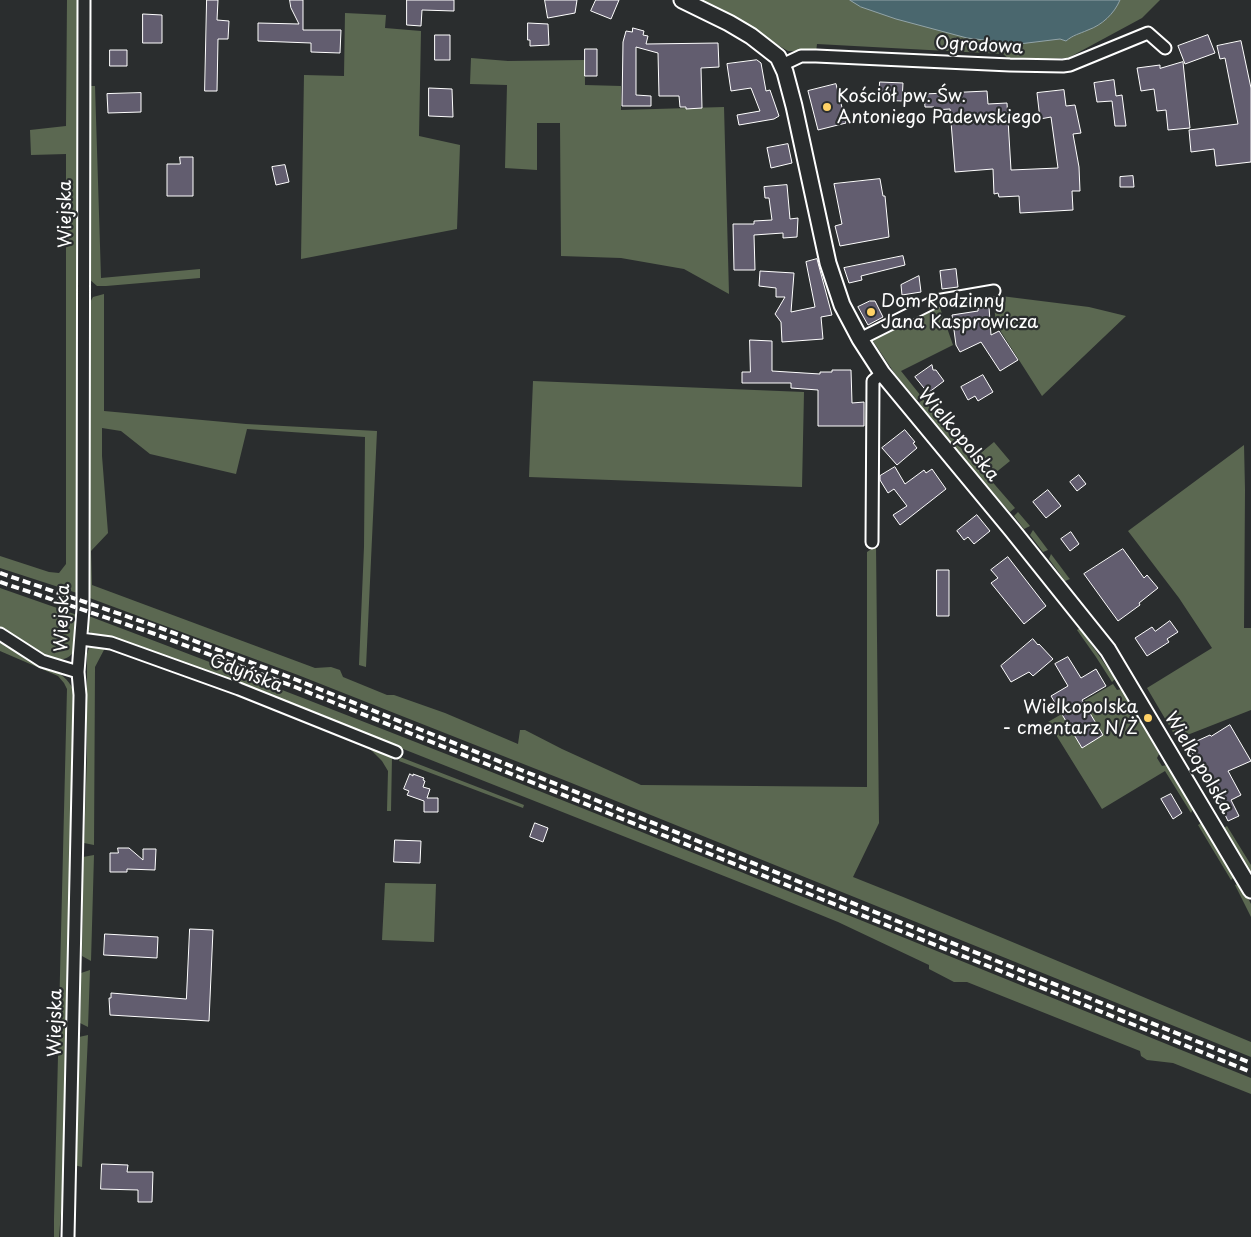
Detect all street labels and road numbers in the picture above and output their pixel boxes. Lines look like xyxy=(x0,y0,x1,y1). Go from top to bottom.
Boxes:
street label: Ogrodowa xyxy=(934,33,1024,59)
street label: Wiejska xyxy=(55,180,77,248)
street label: Wielkopolska xyxy=(913,384,1003,486)
street label: Wiejska xyxy=(51,584,75,652)
street label: Gdyńska xyxy=(206,650,286,698)
street label: Wielkopolska xyxy=(1159,708,1237,818)
street label: Wiejska xyxy=(45,989,67,1057)

